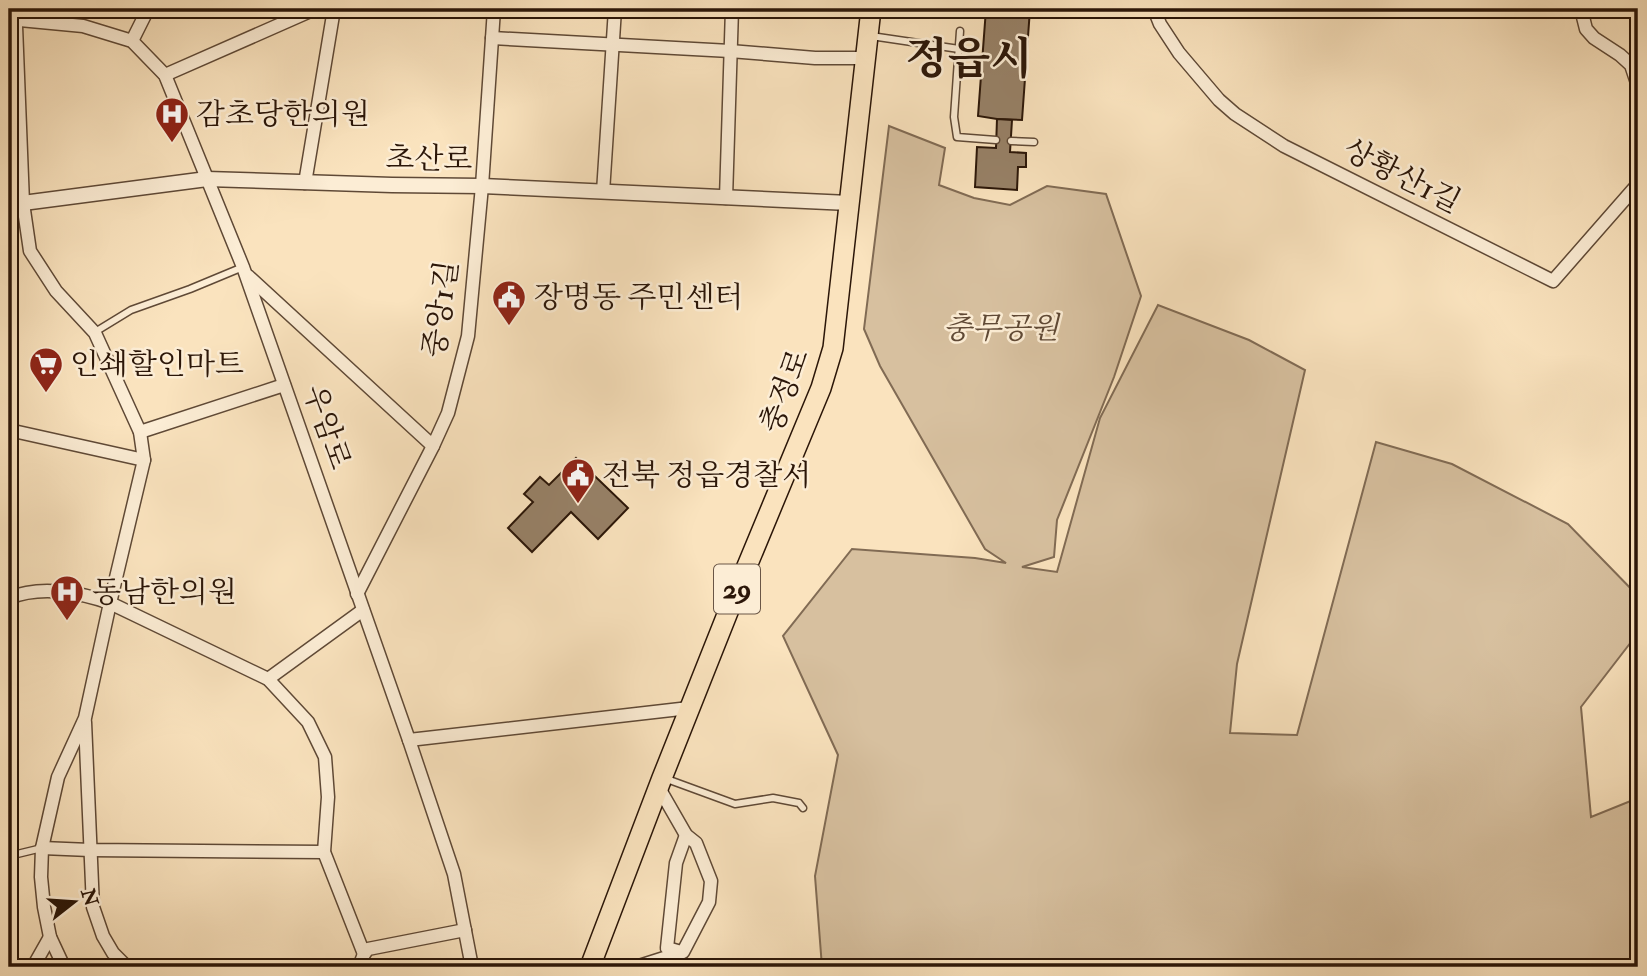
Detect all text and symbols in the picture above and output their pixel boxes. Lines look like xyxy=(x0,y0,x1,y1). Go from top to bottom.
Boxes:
district label: 정읍시 xyxy=(905,32,1033,87)
hospital icon: 감초당한의원 xyxy=(153,95,191,144)
place label: 감초당한의원 xyxy=(196,96,370,133)
street label: 상황산1길 xyxy=(1337,131,1467,221)
street label: 초산로 xyxy=(385,140,473,178)
street label: 중앙1길 xyxy=(416,258,466,360)
public building icon: 장명동 주민센터 xyxy=(490,278,528,327)
place label: 장명동 주민센터 xyxy=(534,279,743,316)
park label: 충무공원 xyxy=(943,310,1061,347)
street label: 충정로 xyxy=(753,344,817,438)
supermarket icon: 인쇄할인마트 xyxy=(27,345,65,394)
place label: 인쇄할인마트 xyxy=(70,346,244,383)
street label: 우암로 xyxy=(295,380,359,474)
public building icon: 전북 정읍경찰서 xyxy=(559,456,597,505)
place label: 전북 정읍경찰서 xyxy=(602,457,811,494)
road number: 29 xyxy=(714,564,760,614)
hospital icon: 동남한의원 xyxy=(48,573,86,622)
place label: 동남한의원 xyxy=(92,574,237,611)
north arrow xyxy=(38,867,108,937)
text: N xyxy=(75,885,104,910)

